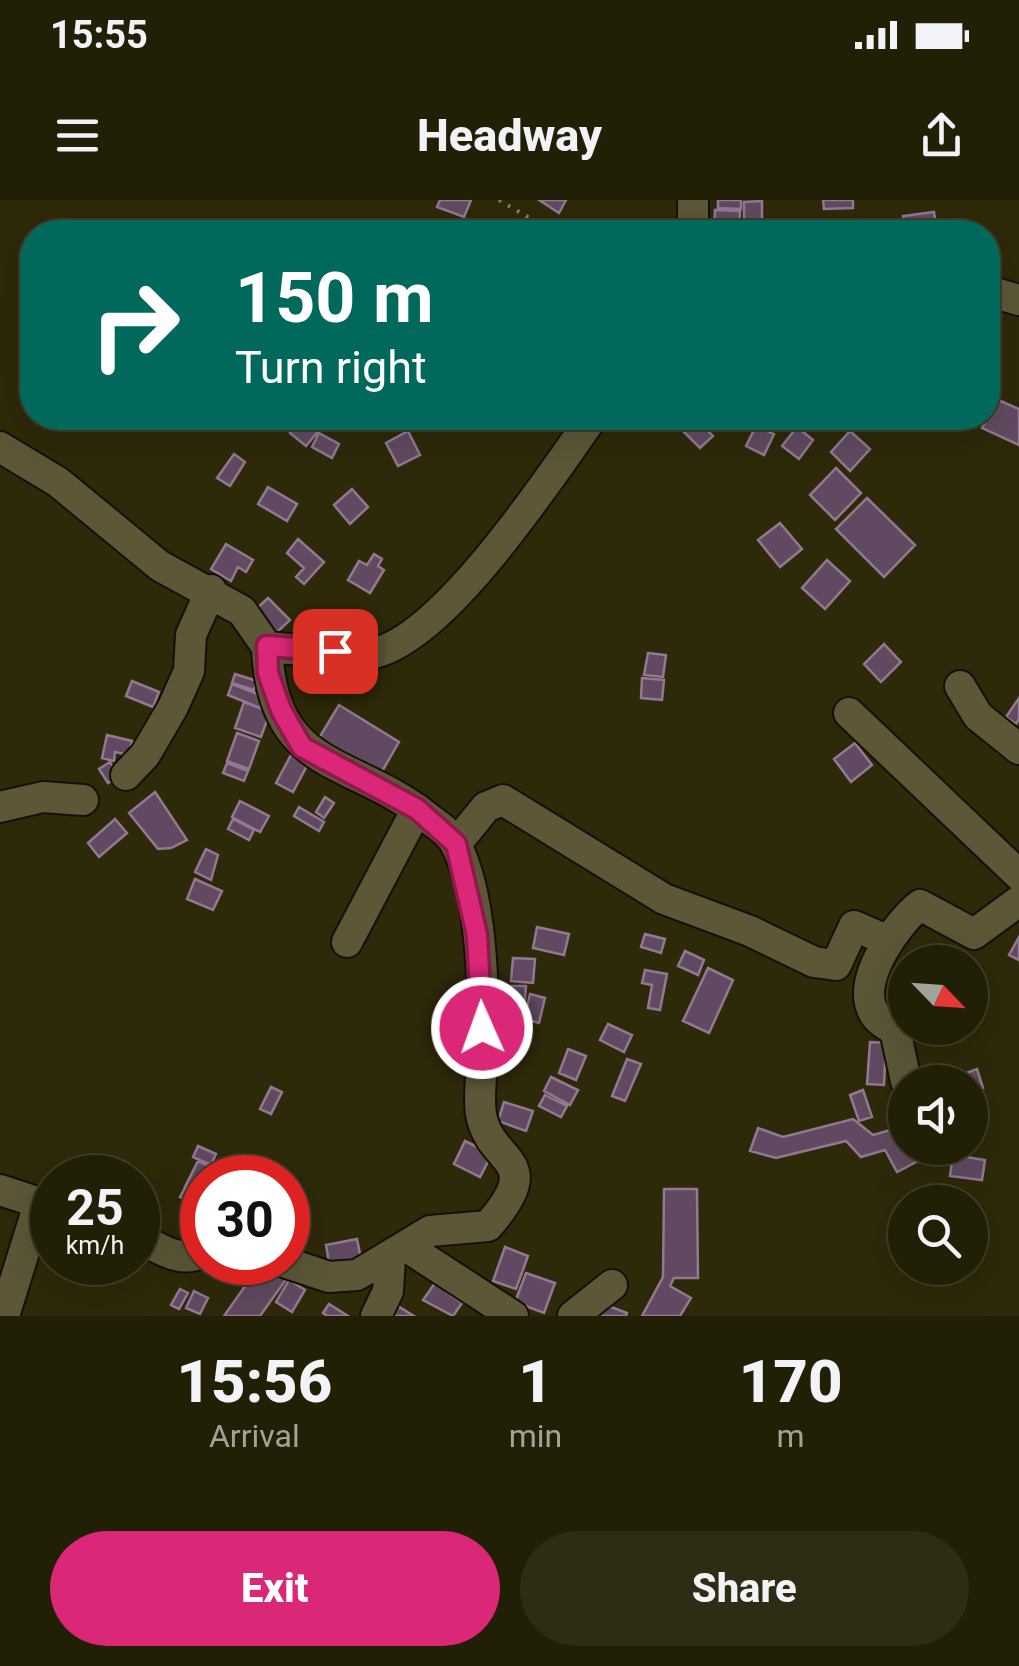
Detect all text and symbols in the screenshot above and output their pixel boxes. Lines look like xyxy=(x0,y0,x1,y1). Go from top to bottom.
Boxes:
text: 15:55 xyxy=(50,13,148,57)
icon: menu xyxy=(50,108,105,163)
icon: share xyxy=(914,108,969,163)
text: Headway xyxy=(417,109,602,162)
text: 150 m xyxy=(235,257,434,339)
icon: right xyxy=(70,260,200,390)
text: Turn right xyxy=(235,341,427,394)
pin xyxy=(293,609,378,694)
icon: arrive xyxy=(308,624,363,679)
north arrow xyxy=(888,945,988,1045)
map controls xyxy=(888,945,988,1285)
position arrow xyxy=(430,976,534,1080)
button: sound xyxy=(888,1065,988,1165)
speed limit sign: 30 xyxy=(180,1155,310,1285)
text: 25 xyxy=(66,1179,124,1237)
button: search xyxy=(888,1185,988,1285)
text: km/h xyxy=(66,1231,124,1260)
text: 15:56 xyxy=(176,1346,332,1417)
text: 1 xyxy=(518,1346,553,1417)
text: 170 xyxy=(739,1346,843,1417)
text: Arrival xyxy=(209,1417,300,1455)
text: min xyxy=(509,1417,562,1455)
text: m xyxy=(777,1417,805,1455)
button: Exit xyxy=(50,1531,500,1646)
button: Share xyxy=(520,1531,969,1646)

